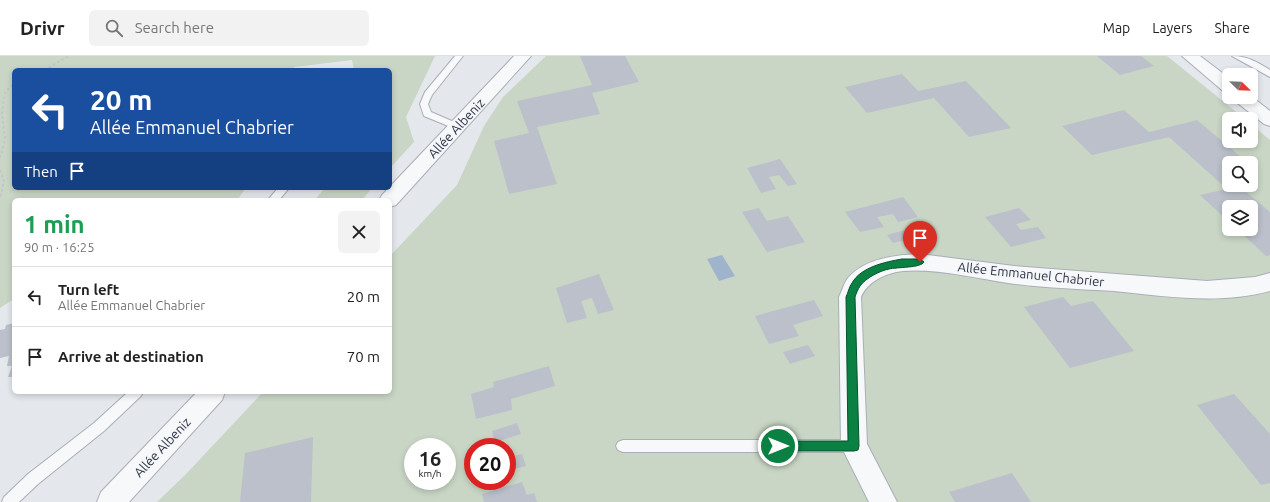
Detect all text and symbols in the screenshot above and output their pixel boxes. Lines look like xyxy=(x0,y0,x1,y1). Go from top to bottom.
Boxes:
search box xyxy=(89,10,369,46)
text: Drivr xyxy=(20,17,65,39)
icon: search xyxy=(103,17,125,39)
text: Search here xyxy=(135,19,214,36)
text: Map xyxy=(1103,20,1130,36)
text: Layers xyxy=(1152,20,1192,36)
text: Share xyxy=(1214,20,1250,36)
north arrow xyxy=(1222,68,1258,104)
map controls xyxy=(1222,68,1258,236)
icon: left xyxy=(24,84,76,136)
text: 20 m xyxy=(90,84,152,115)
street label: Allée Albeniz xyxy=(425,95,487,160)
button: sound xyxy=(1222,112,1258,148)
text: Allée Emmanuel Chabrier xyxy=(90,117,294,137)
button: search xyxy=(1222,156,1258,192)
icon: arrive xyxy=(66,160,88,182)
text: Then xyxy=(24,163,58,180)
button: layers xyxy=(1222,200,1258,236)
text: 1 min xyxy=(24,211,85,238)
button: close xyxy=(338,211,380,253)
pin xyxy=(903,221,937,262)
icon: arrive xyxy=(909,227,931,249)
text: 90 m · 16:25 xyxy=(24,240,95,254)
street label: Allée Emmanuel Chabrier xyxy=(957,259,1105,289)
text: Turn left xyxy=(58,281,119,298)
icon: left xyxy=(24,286,46,308)
text: 20 m xyxy=(347,288,380,305)
text: Allée Emmanuel Chabrier xyxy=(58,298,205,312)
icon: arrive xyxy=(24,346,46,368)
text: Arrive at destination xyxy=(58,348,204,365)
text: 70 m xyxy=(347,348,380,365)
street label: Allée Albeniz xyxy=(131,414,193,479)
position arrow xyxy=(757,425,799,467)
speed limit sign: 20 xyxy=(464,438,516,490)
text: 16 xyxy=(419,447,441,470)
text: km/h xyxy=(418,468,442,479)

